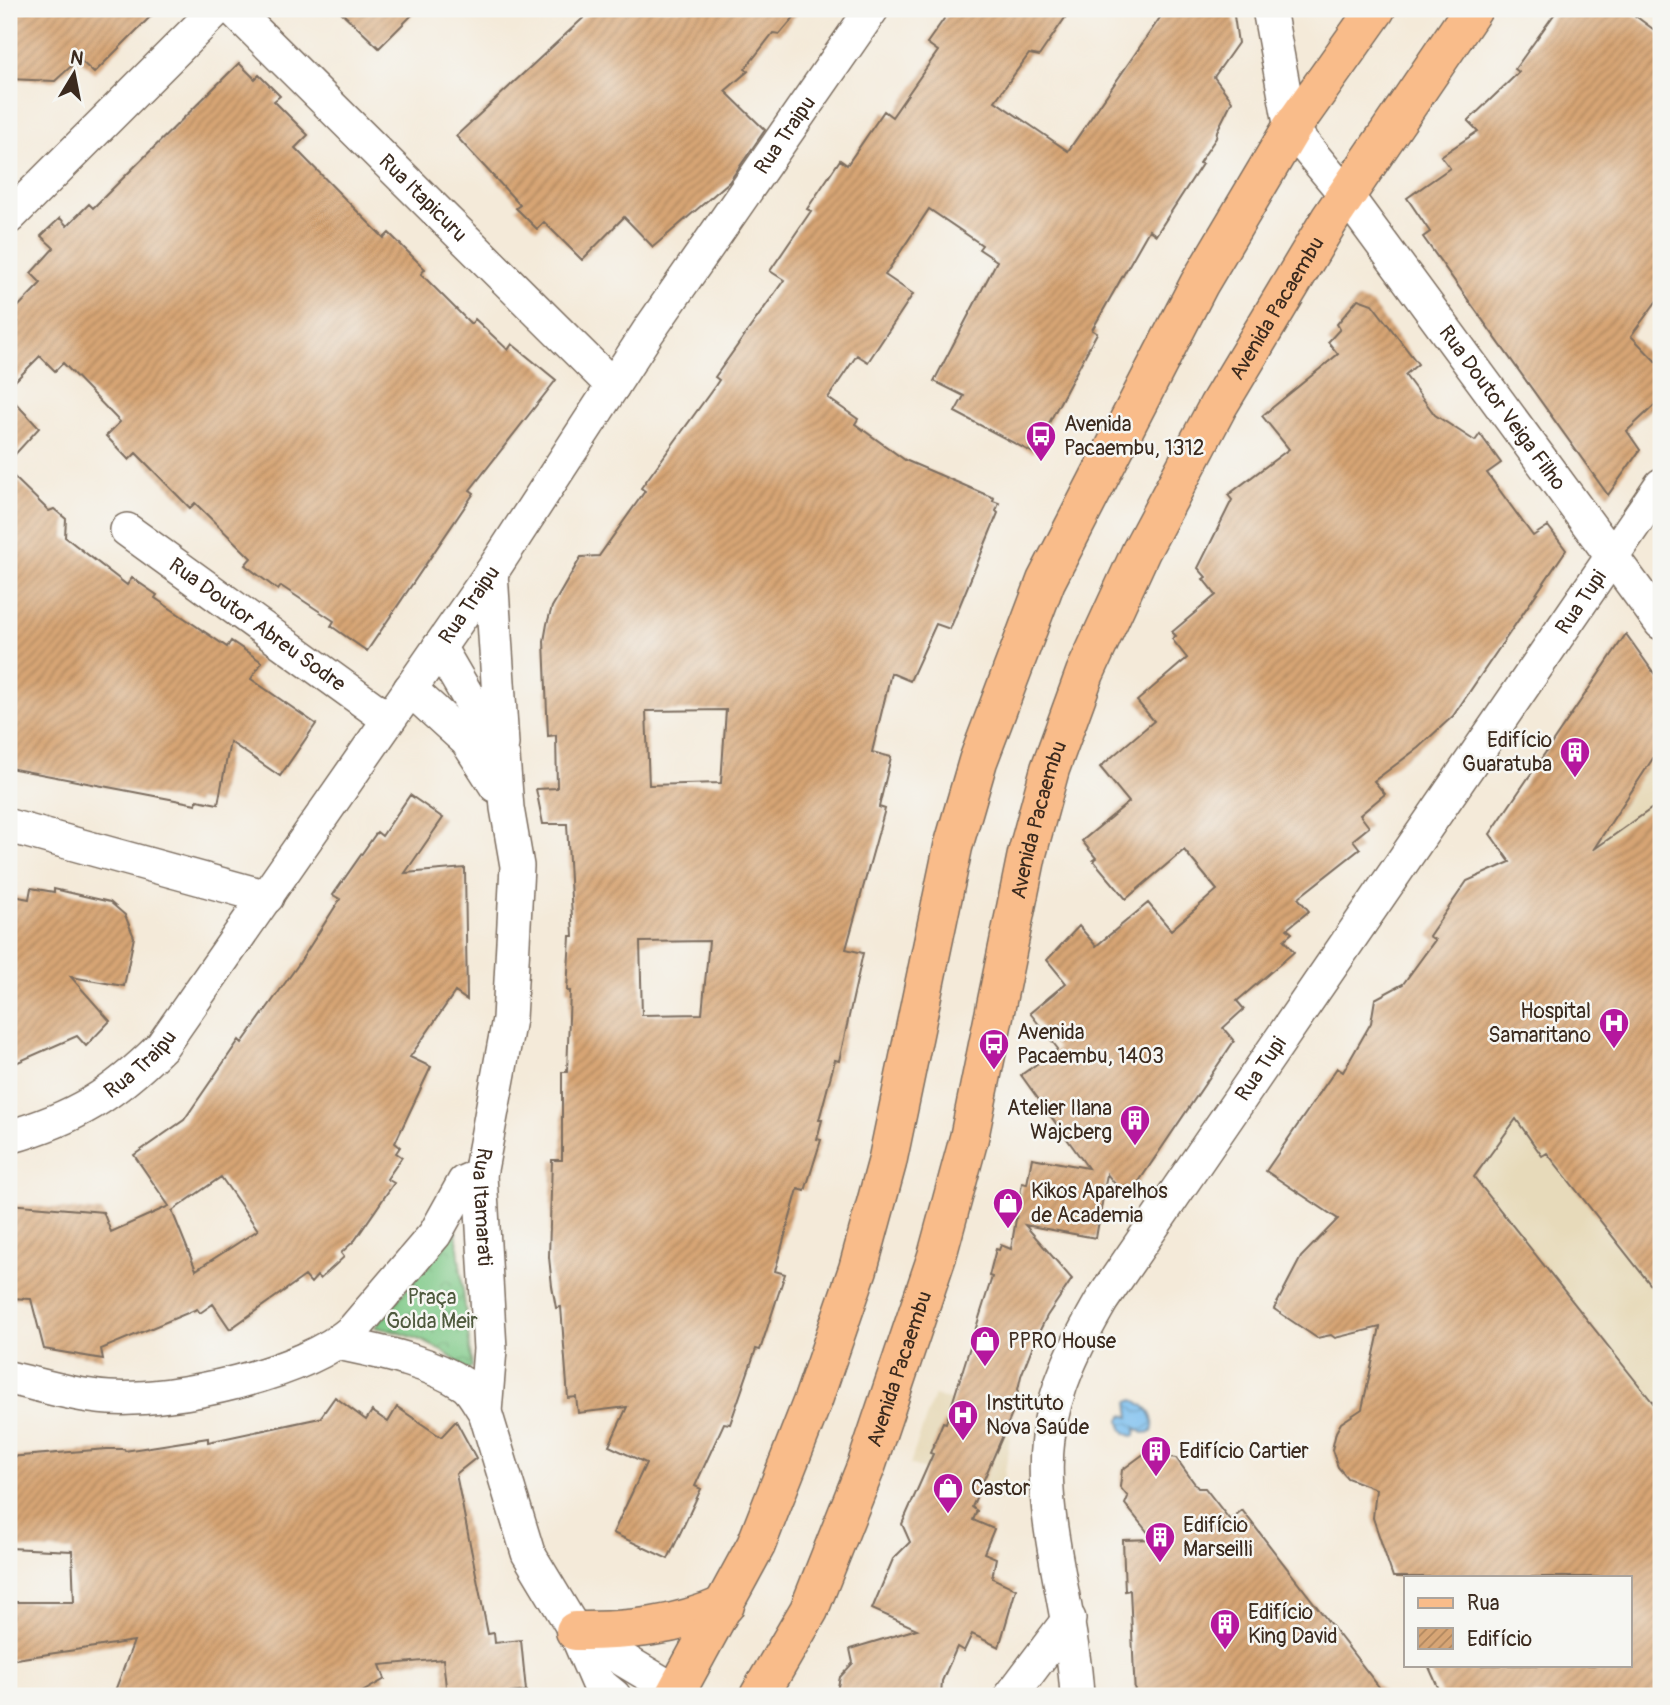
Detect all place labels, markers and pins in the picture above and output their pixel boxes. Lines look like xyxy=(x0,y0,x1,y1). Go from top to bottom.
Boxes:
place label: Avenida Pacaembu, 1312 xyxy=(1064,411,1204,462)
bus stop icon: Avenida Pacaembu, 1312 xyxy=(1024,419,1058,463)
place label: Edifício Guaratuba xyxy=(1462,727,1552,778)
building icon: Edifício Guaratuba xyxy=(1558,735,1592,779)
place label: Hospital Samaritano xyxy=(1488,998,1591,1049)
hospital icon: Hospital Samaritano xyxy=(1597,1006,1631,1050)
place label: Avenida Pacaembu, 1403 xyxy=(1017,1019,1164,1070)
bus stop icon: Avenida Pacaembu, 1403 xyxy=(977,1027,1011,1071)
place label: Atelier Ilana Wajcberg xyxy=(1007,1095,1112,1146)
building icon: Atelier Ilana Wajcberg xyxy=(1118,1103,1152,1147)
place label: Kikos Aparelhos de Academia xyxy=(1031,1178,1168,1229)
shop icon: Kikos Aparelhos de Academia xyxy=(991,1186,1025,1230)
shop icon: PPRO House xyxy=(968,1324,1002,1368)
place label: PPRO House xyxy=(1008,1328,1117,1355)
place label: Instituto Nova Saúde xyxy=(986,1390,1090,1441)
hospital icon: Instituto Nova Saúde xyxy=(946,1398,980,1442)
building icon: Edifício Cartier xyxy=(1139,1434,1173,1478)
place label: Edifício Cartier xyxy=(1179,1438,1309,1465)
shop icon: Castor xyxy=(931,1471,965,1515)
place label: Castor xyxy=(971,1475,1031,1502)
place label: Edifício Marseilli xyxy=(1183,1512,1253,1563)
building icon: Edifício Marseilli xyxy=(1143,1520,1177,1564)
place label: Edifício King David xyxy=(1248,1599,1338,1650)
building icon: Edifício King David xyxy=(1208,1607,1242,1651)

